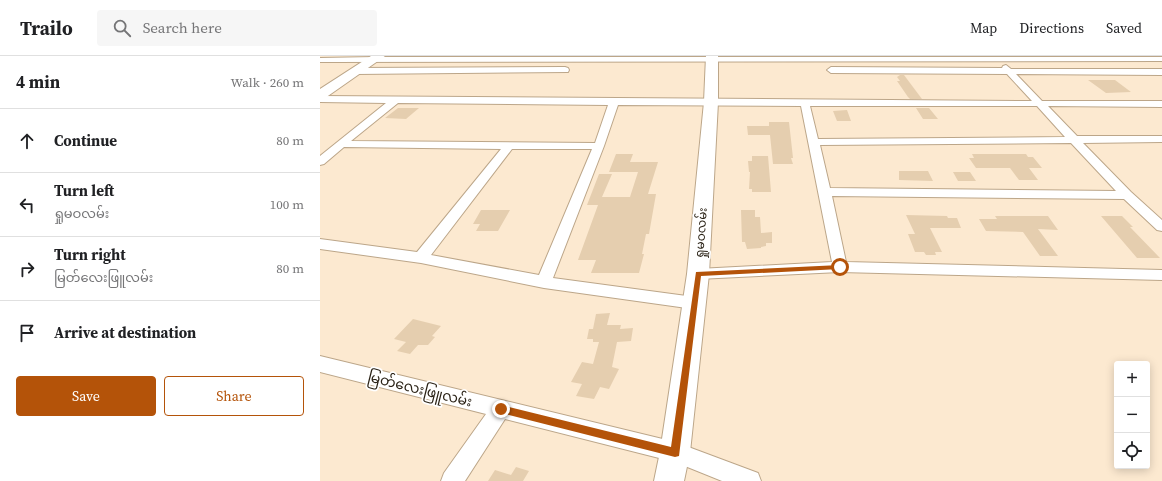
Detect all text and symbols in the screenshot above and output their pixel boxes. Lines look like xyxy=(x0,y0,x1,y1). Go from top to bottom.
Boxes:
search box xyxy=(97,10,377,46)
text: Trailo xyxy=(20,15,73,41)
icon: search xyxy=(111,17,133,39)
text: Search here xyxy=(143,17,222,38)
text: Map xyxy=(970,18,997,38)
text: Directions xyxy=(1019,18,1084,38)
text: Saved xyxy=(1106,18,1142,38)
text: 4 min xyxy=(16,70,60,94)
text: Walk · 260 m xyxy=(231,74,304,91)
icon: ahead xyxy=(16,130,38,152)
text: Continue xyxy=(54,130,117,151)
text: 80 m xyxy=(276,132,304,149)
text: Turn left xyxy=(54,180,114,201)
icon: left xyxy=(16,194,38,216)
text: 100 m xyxy=(270,196,304,213)
text: ရှုမဝလမ်း xyxy=(54,205,109,222)
street label: ရှုမဝလမ်း xyxy=(690,207,713,259)
text: Turn right xyxy=(54,244,126,265)
icon: right xyxy=(16,258,38,280)
route start xyxy=(831,258,849,276)
text: 80 m xyxy=(276,260,304,277)
text: မြတ်လေးဖြူလမ်း xyxy=(54,269,153,286)
icon: arrive xyxy=(16,322,38,344)
text: Arrive at destination xyxy=(54,322,196,343)
map controls xyxy=(1114,361,1150,469)
button: + xyxy=(1114,361,1150,397)
street label: မြတ်လေးဖြူလမ်း xyxy=(365,366,474,414)
button: Save xyxy=(16,376,156,416)
button: Share xyxy=(164,376,304,416)
button: − xyxy=(1114,397,1150,433)
route end xyxy=(492,400,510,418)
button: locate xyxy=(1114,433,1150,469)

